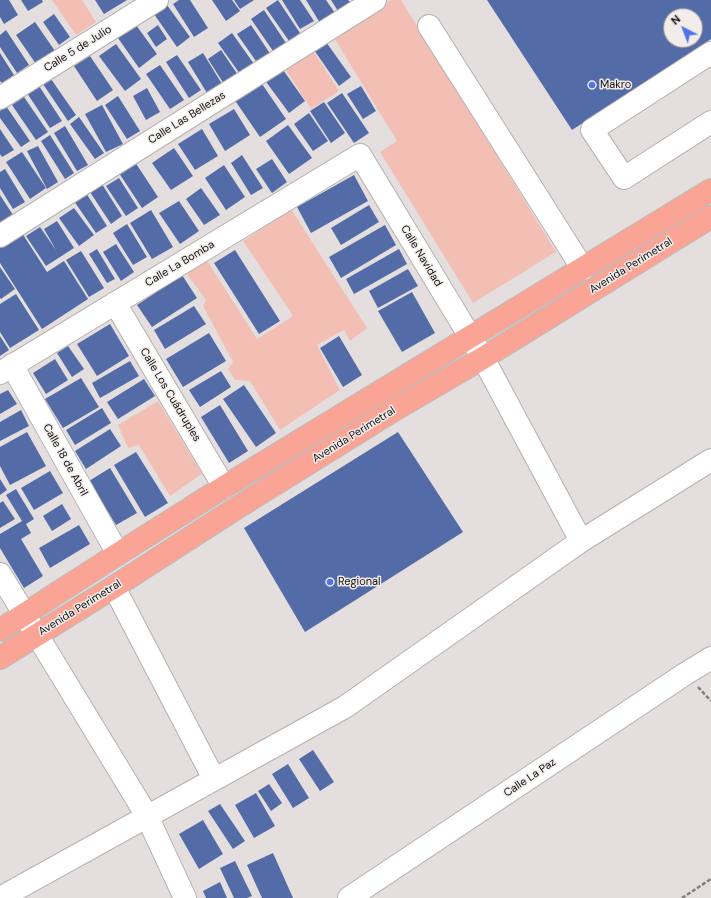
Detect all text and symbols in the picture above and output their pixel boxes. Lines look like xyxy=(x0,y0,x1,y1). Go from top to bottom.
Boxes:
north arrow xyxy=(663,8,703,48)
text: N xyxy=(668,12,683,28)
street label: Calle 5 de Julio xyxy=(42,23,114,75)
place label: Makro xyxy=(600,78,631,92)
marker: Makro xyxy=(587,80,597,90)
street label: Calle Las Bellezas xyxy=(146,89,228,147)
street label: Calle Navidad xyxy=(397,223,445,289)
street label: Avenida Perimetral xyxy=(587,235,675,297)
street label: Calle La Bomba xyxy=(143,238,217,290)
street label: Calle Los Cuádruples xyxy=(137,346,203,444)
street label: Avenida Perimetral xyxy=(310,404,398,466)
street label: Calle 18 de Abril xyxy=(40,422,90,498)
place label: Regional xyxy=(338,575,380,589)
street label: Avenida Perimetral xyxy=(36,577,124,639)
marker: Regional xyxy=(325,577,335,587)
street label: Calle La Paz xyxy=(502,756,558,800)

